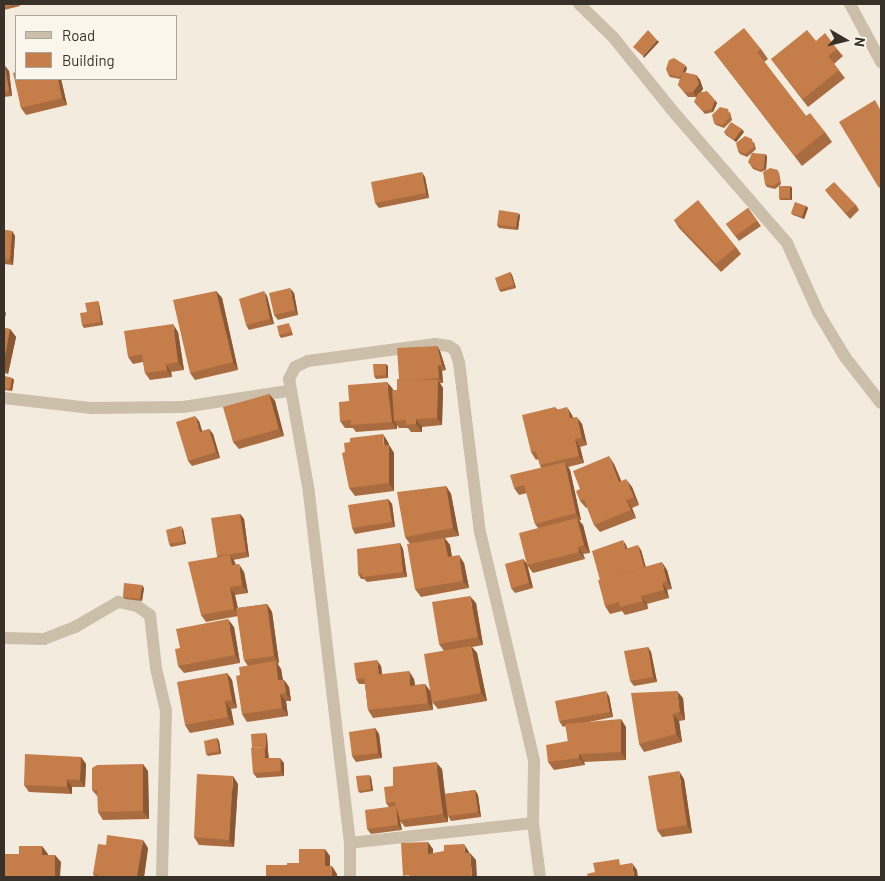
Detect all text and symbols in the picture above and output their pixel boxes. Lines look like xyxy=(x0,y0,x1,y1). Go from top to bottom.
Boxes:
legend xyxy=(15,15,178,80)
north arrow xyxy=(820,15,870,65)
text: Road xyxy=(62,26,95,44)
text: N xyxy=(851,36,869,48)
text: Building xyxy=(62,51,115,69)

